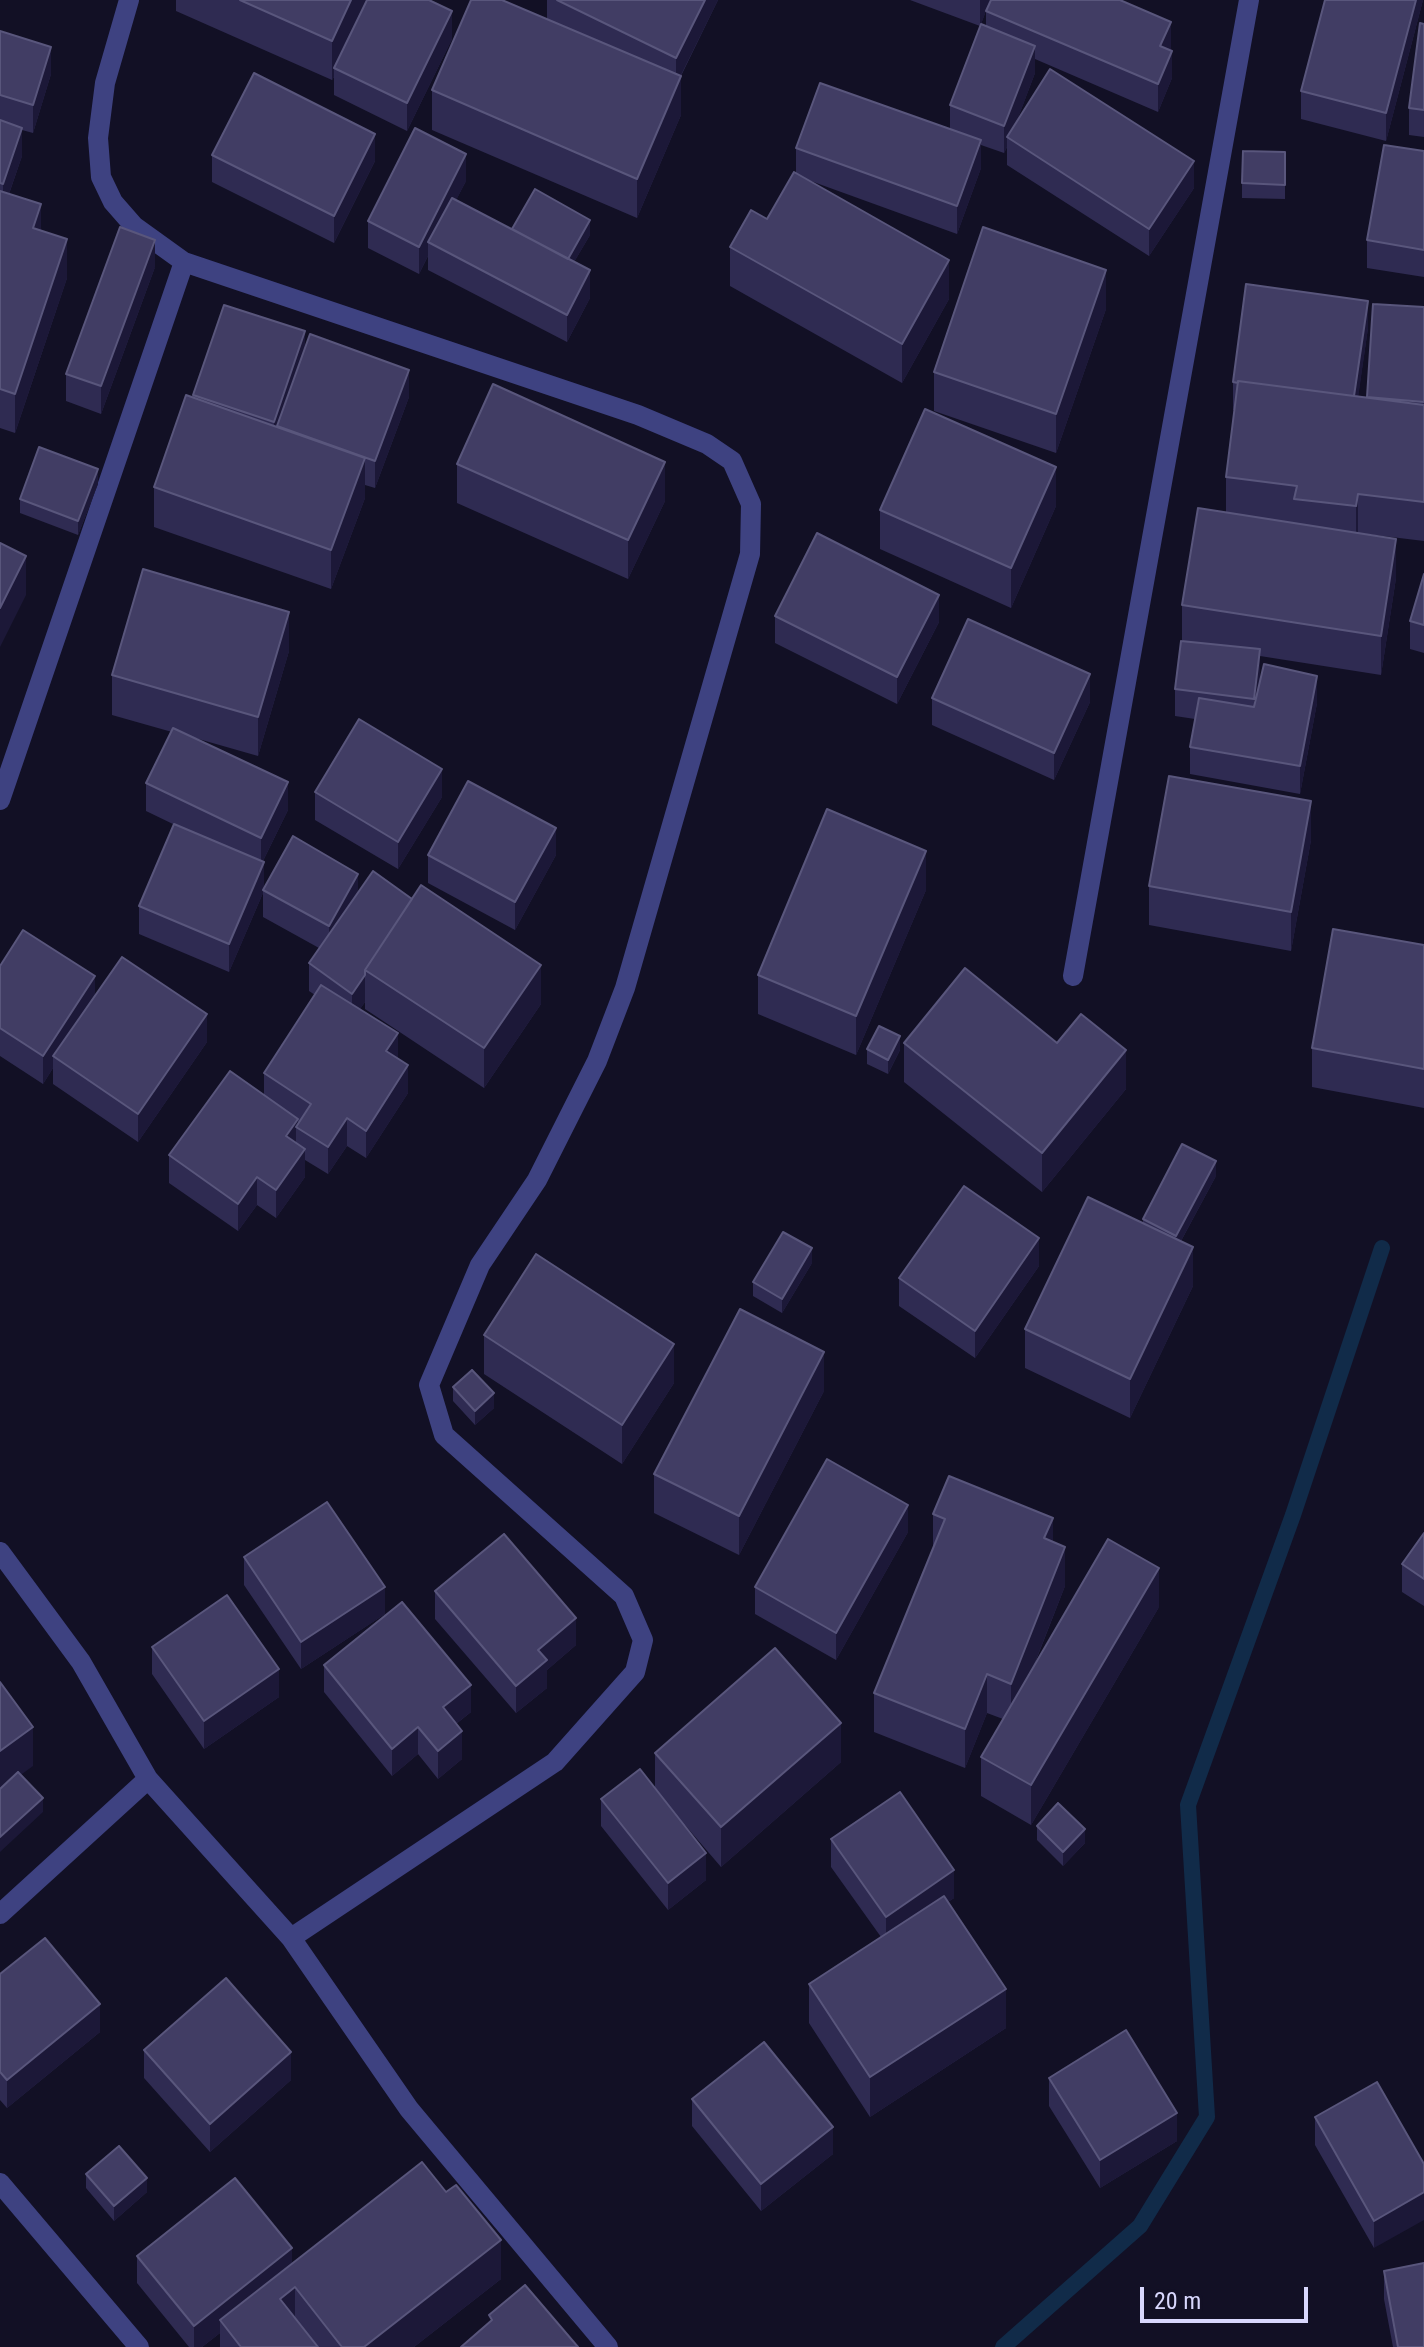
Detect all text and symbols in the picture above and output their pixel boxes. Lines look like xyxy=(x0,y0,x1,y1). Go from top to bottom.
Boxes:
scale bar xyxy=(1144,2271,1312,2321)
text: 20 m xyxy=(1154,2287,1201,2315)

